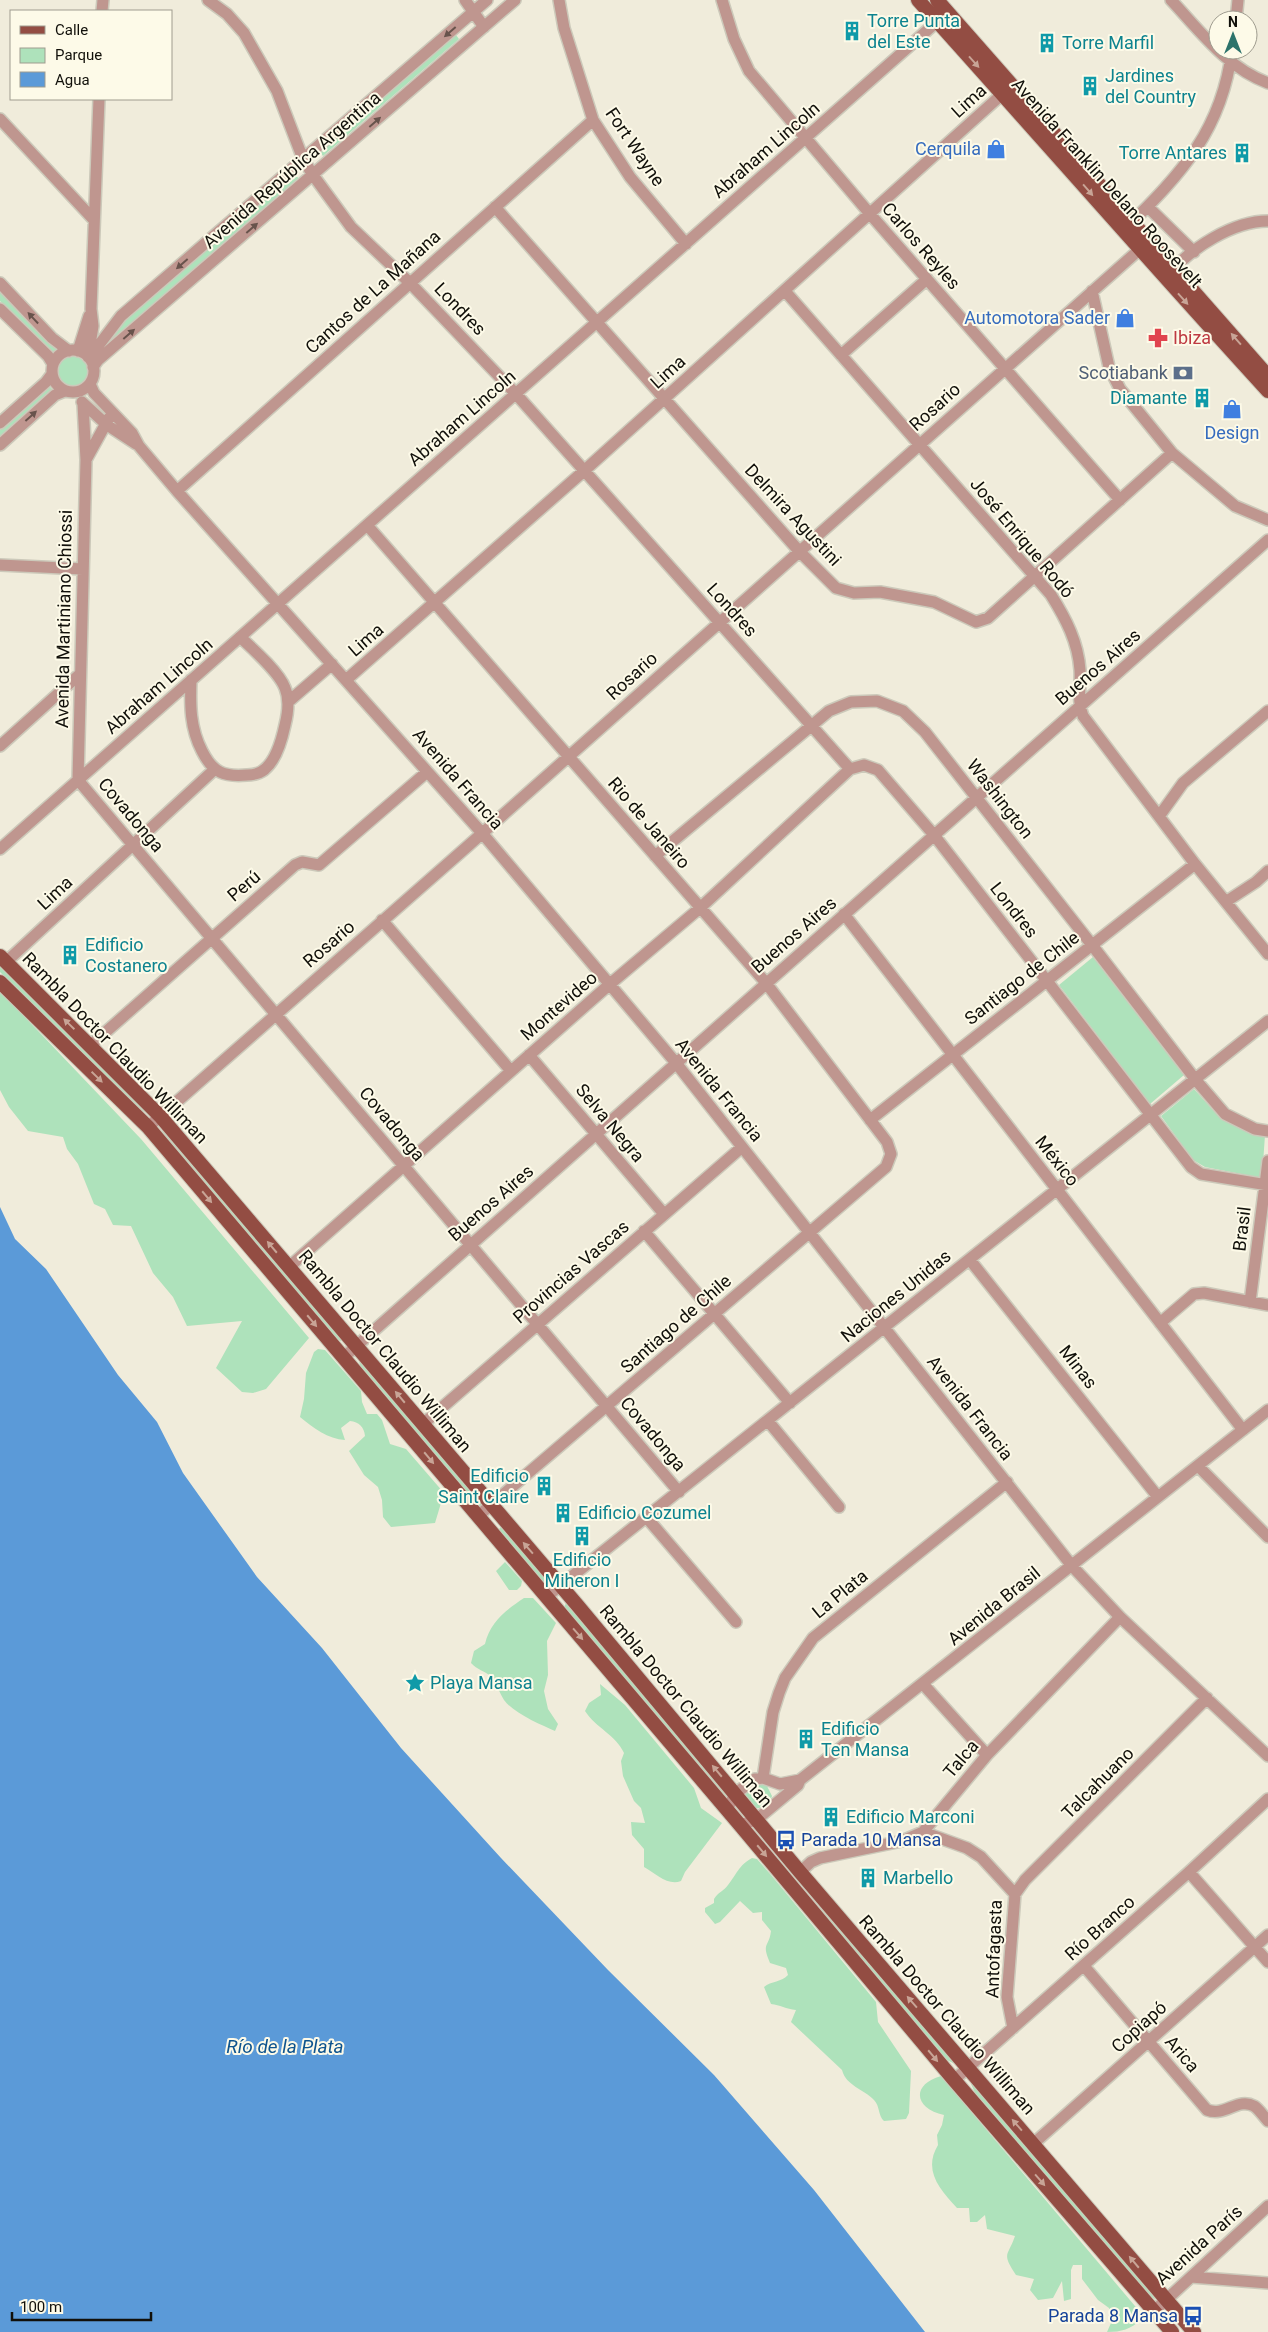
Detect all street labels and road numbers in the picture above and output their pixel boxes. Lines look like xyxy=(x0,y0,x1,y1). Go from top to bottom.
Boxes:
street label: Avenida Franklin Delano Roosevelt xyxy=(1008,74,1207,292)
street label: Lima xyxy=(947,80,990,122)
street label: Avenida República Argentina xyxy=(198,87,385,253)
street label: Abraham Lincoln xyxy=(708,97,824,202)
street label: Fort Wayne xyxy=(601,103,669,190)
street label: Carlos Reyles xyxy=(878,198,965,293)
street label: Cantos de La Mañana xyxy=(301,226,444,358)
street label: Londres xyxy=(430,278,490,339)
street label: Lima xyxy=(646,351,689,393)
street label: Abraham Lincoln xyxy=(404,365,520,470)
street label: Rosario xyxy=(905,378,964,435)
street label: Delmira Agustini xyxy=(741,459,846,570)
street label: José Enrique Rodó xyxy=(966,473,1079,602)
street label: Avenida Martiniano Chiossi xyxy=(51,510,76,728)
street label: Londres xyxy=(703,579,762,641)
street label: Lima xyxy=(344,619,388,661)
street label: Buenos Aires xyxy=(1051,624,1144,709)
street label: Abraham Lincoln xyxy=(101,633,217,738)
street label: Rosario xyxy=(602,647,661,704)
street label: Avenida Francia xyxy=(409,724,508,833)
street label: Washington xyxy=(963,755,1038,843)
street label: Covadonga xyxy=(94,773,169,856)
street label: Rio de Janeiro xyxy=(604,773,695,873)
street label: Perú xyxy=(223,866,264,906)
street label: Lima xyxy=(33,871,76,914)
street label: Londres xyxy=(986,878,1043,942)
street label: Buenos Aires xyxy=(747,892,840,977)
street label: Rosario xyxy=(299,916,359,972)
street label: Santiago de Chile xyxy=(960,926,1083,1029)
street label: Rambla Doctor Claudio Williman xyxy=(18,948,212,1148)
street label: Montevideo xyxy=(516,967,601,1044)
street label: Avenida Francia xyxy=(671,1034,768,1146)
street label: Selva Negra xyxy=(572,1079,649,1166)
street label: Covadonga xyxy=(355,1082,430,1165)
street label: México xyxy=(1031,1131,1084,1190)
street label: Buenos Aires xyxy=(444,1160,537,1245)
street label: Brasil xyxy=(1228,1205,1255,1252)
street label: Provincias Vascas xyxy=(509,1216,633,1328)
street label: Rambla Doctor Claudio Williman xyxy=(295,1245,476,1456)
street label: Naciones Unidas xyxy=(837,1245,955,1346)
street label: Santiago de Chile xyxy=(616,1270,735,1377)
street label: Minas xyxy=(1055,1341,1102,1393)
street label: Avenida Francia xyxy=(923,1351,1018,1464)
street label: Covadonga xyxy=(616,1392,691,1475)
street label: Avenida Brasil xyxy=(943,1562,1044,1649)
street label: La Plata xyxy=(808,1565,872,1622)
street label: Rambla Doctor Claudio Williman xyxy=(596,1600,777,1811)
street label: Talca xyxy=(939,1735,983,1782)
street label: Talcahuano xyxy=(1057,1742,1138,1823)
street label: Río Branco xyxy=(1060,1891,1139,1964)
street label: Antofagasta xyxy=(981,1899,1006,1999)
street label: Rambla Doctor Claudio Williman xyxy=(855,1911,1040,2119)
street label: Copiapó xyxy=(1107,1997,1170,2057)
street label: Arica xyxy=(1161,2031,1204,2076)
street label: Avenida París xyxy=(1151,2200,1246,2289)

